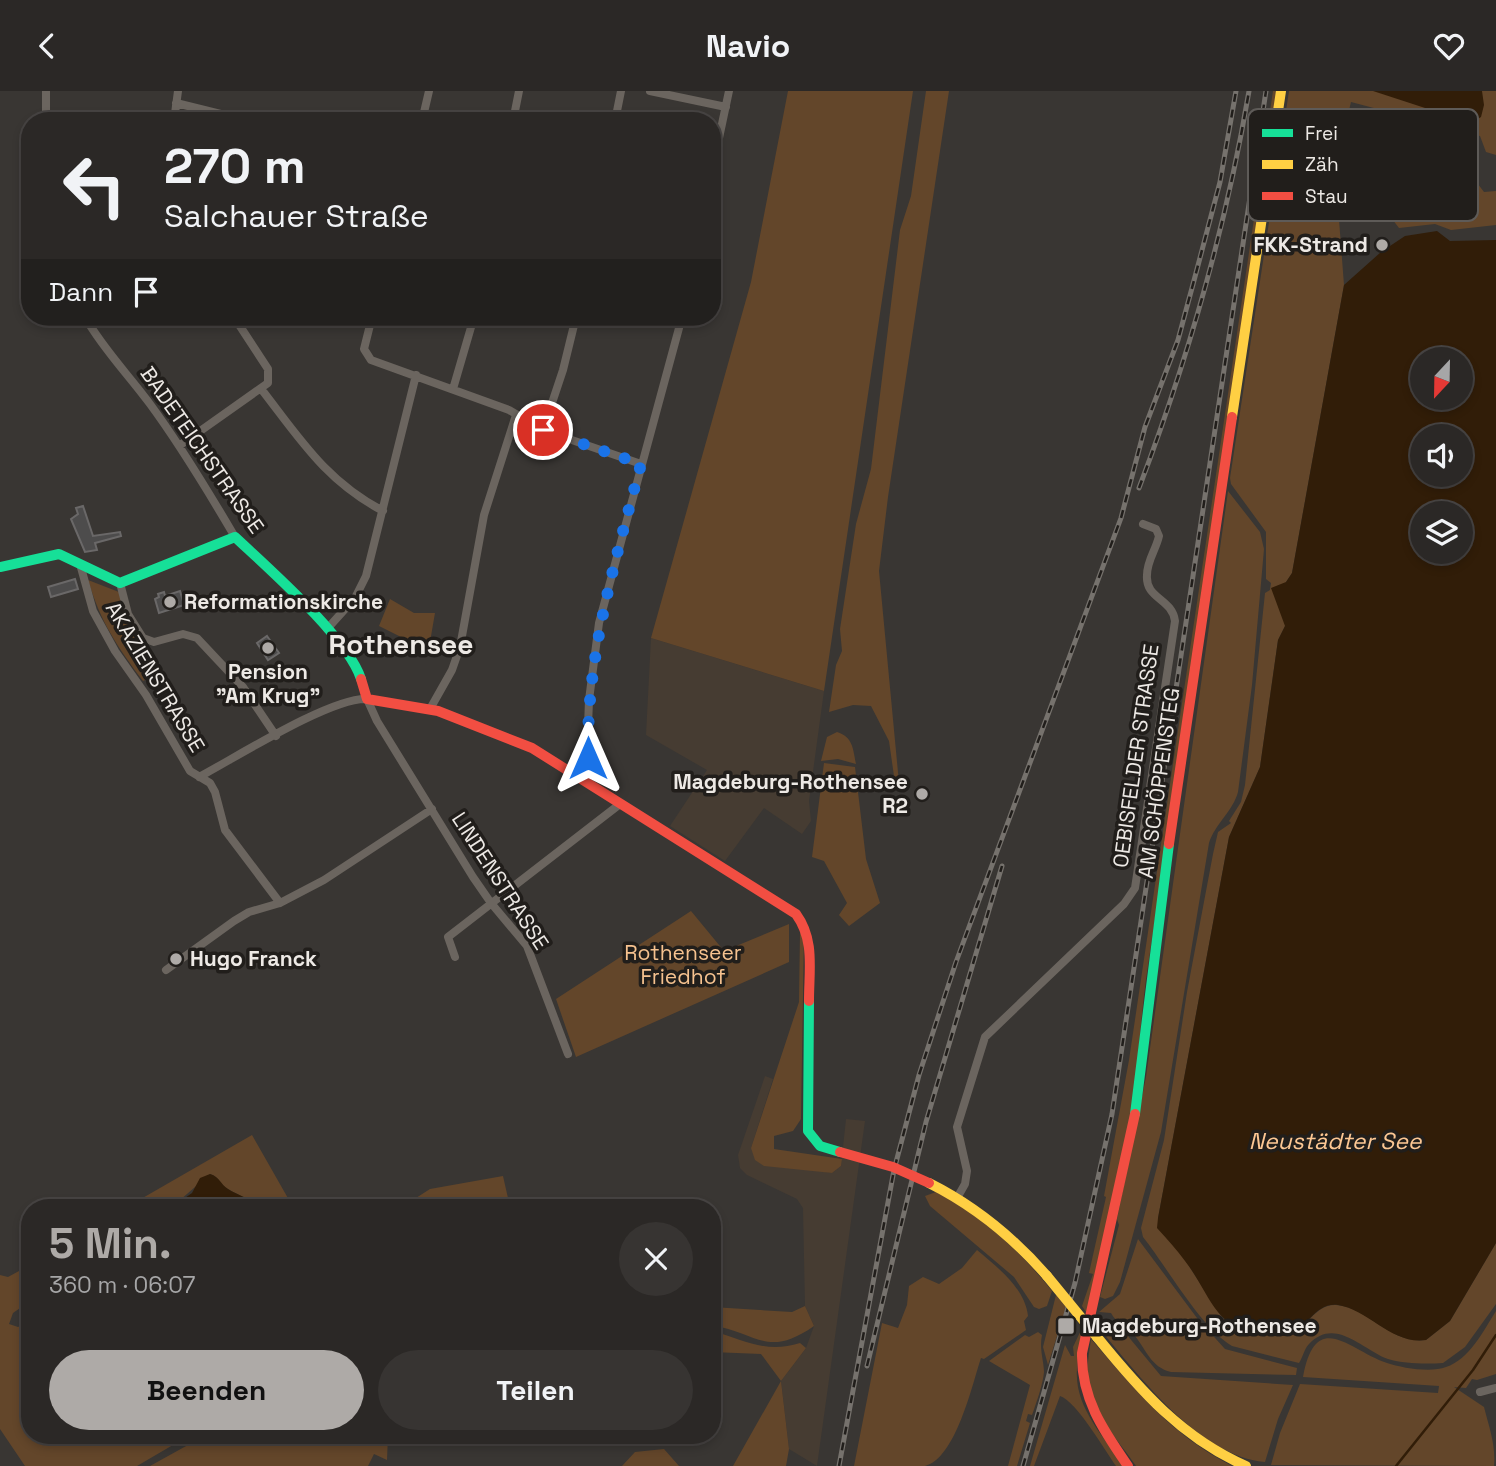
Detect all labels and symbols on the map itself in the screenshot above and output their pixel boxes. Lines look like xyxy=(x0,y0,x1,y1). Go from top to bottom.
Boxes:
legend xyxy=(1248,109,1478,221)
text: Frei xyxy=(1305,121,1338,146)
text: Zäh xyxy=(1305,152,1339,177)
text: Stau xyxy=(1305,184,1348,209)
place label: FKK-Strand xyxy=(1253,231,1368,258)
marker: FKK-Strand xyxy=(1374,237,1390,253)
north arrow xyxy=(1410,347,1474,409)
street label: BADETEICHSTRASSE xyxy=(135,361,270,539)
pin xyxy=(513,400,573,460)
place label: Reformationskirche xyxy=(184,588,383,615)
marker: Reformationskirche xyxy=(162,594,178,610)
street label: AKAZIENSTRASSE xyxy=(100,597,211,757)
district label: Rothensee xyxy=(329,626,473,662)
marker: Pension "Am Krug" xyxy=(260,640,276,656)
street label: OEBISFELDER STRASSE xyxy=(1106,642,1165,869)
place label: Pension "Am Krug" xyxy=(216,658,320,709)
street label: AM SCHÖPPENSTEG xyxy=(1132,686,1185,880)
position arrow xyxy=(551,721,625,795)
place label: Magdeburg-Rothensee R2 xyxy=(673,768,908,819)
marker: Magdeburg-Rothensee R2 xyxy=(914,786,930,802)
street label: LINDENSTRASSE xyxy=(446,807,555,955)
park label: Rothenseer Friedhof xyxy=(624,939,742,990)
place label: Hugo Franck xyxy=(190,945,317,972)
marker: Hugo Franck xyxy=(168,951,184,967)
water label: Neustädter See xyxy=(1249,1126,1423,1156)
place label: Magdeburg-Rothensee xyxy=(1082,1312,1317,1339)
marker: Magdeburg-Rothensee xyxy=(1056,1316,1076,1336)

